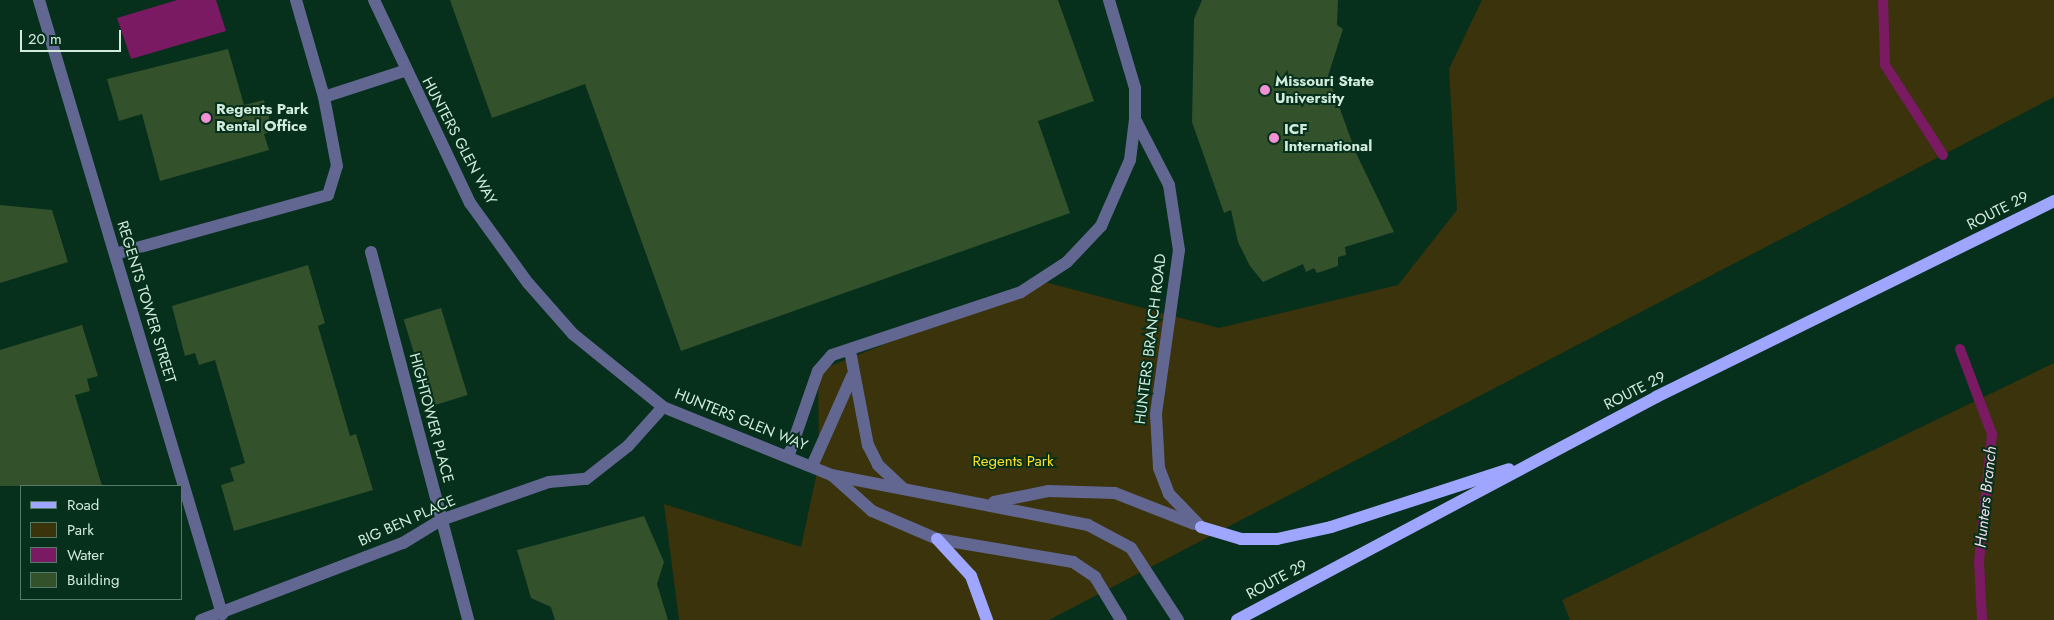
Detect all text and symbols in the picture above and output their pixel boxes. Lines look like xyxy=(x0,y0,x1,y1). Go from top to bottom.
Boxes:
scale bar xyxy=(22,20,124,52)
text: 20 m xyxy=(28,28,62,50)
place label: Missouri State University xyxy=(1275,72,1374,107)
street label: HUNTERS GLEN WAY xyxy=(418,74,500,208)
marker: Missouri State University xyxy=(1259,84,1271,96)
place label: Regents Park Rental Office xyxy=(216,100,309,135)
marker: Regents Park Rental Office xyxy=(200,112,212,124)
place label: ICF International xyxy=(1284,120,1372,155)
marker: ICF International xyxy=(1268,132,1280,144)
street label: ROUTE 29 xyxy=(1964,188,2032,234)
street label: REGENTS TOWER STREET xyxy=(113,219,179,385)
street label: HUNTERS BRANCH ROAD xyxy=(1132,253,1170,425)
street label: HIGHTOWER PLACE xyxy=(405,351,457,485)
street label: ROUTE 29 xyxy=(1601,368,1669,414)
street label: HUNTERS GLEN WAY xyxy=(672,385,810,455)
water label: Hunters Branch xyxy=(1971,445,2001,549)
park label: Regents Park xyxy=(972,453,1054,471)
legend xyxy=(20,485,182,600)
street label: BIG BEN PLACE xyxy=(356,492,458,550)
text: Road xyxy=(67,494,99,516)
text: Park xyxy=(67,519,94,541)
text: Water xyxy=(67,544,104,566)
street label: ROUTE 29 xyxy=(1243,556,1311,604)
text: Building xyxy=(67,569,119,591)

